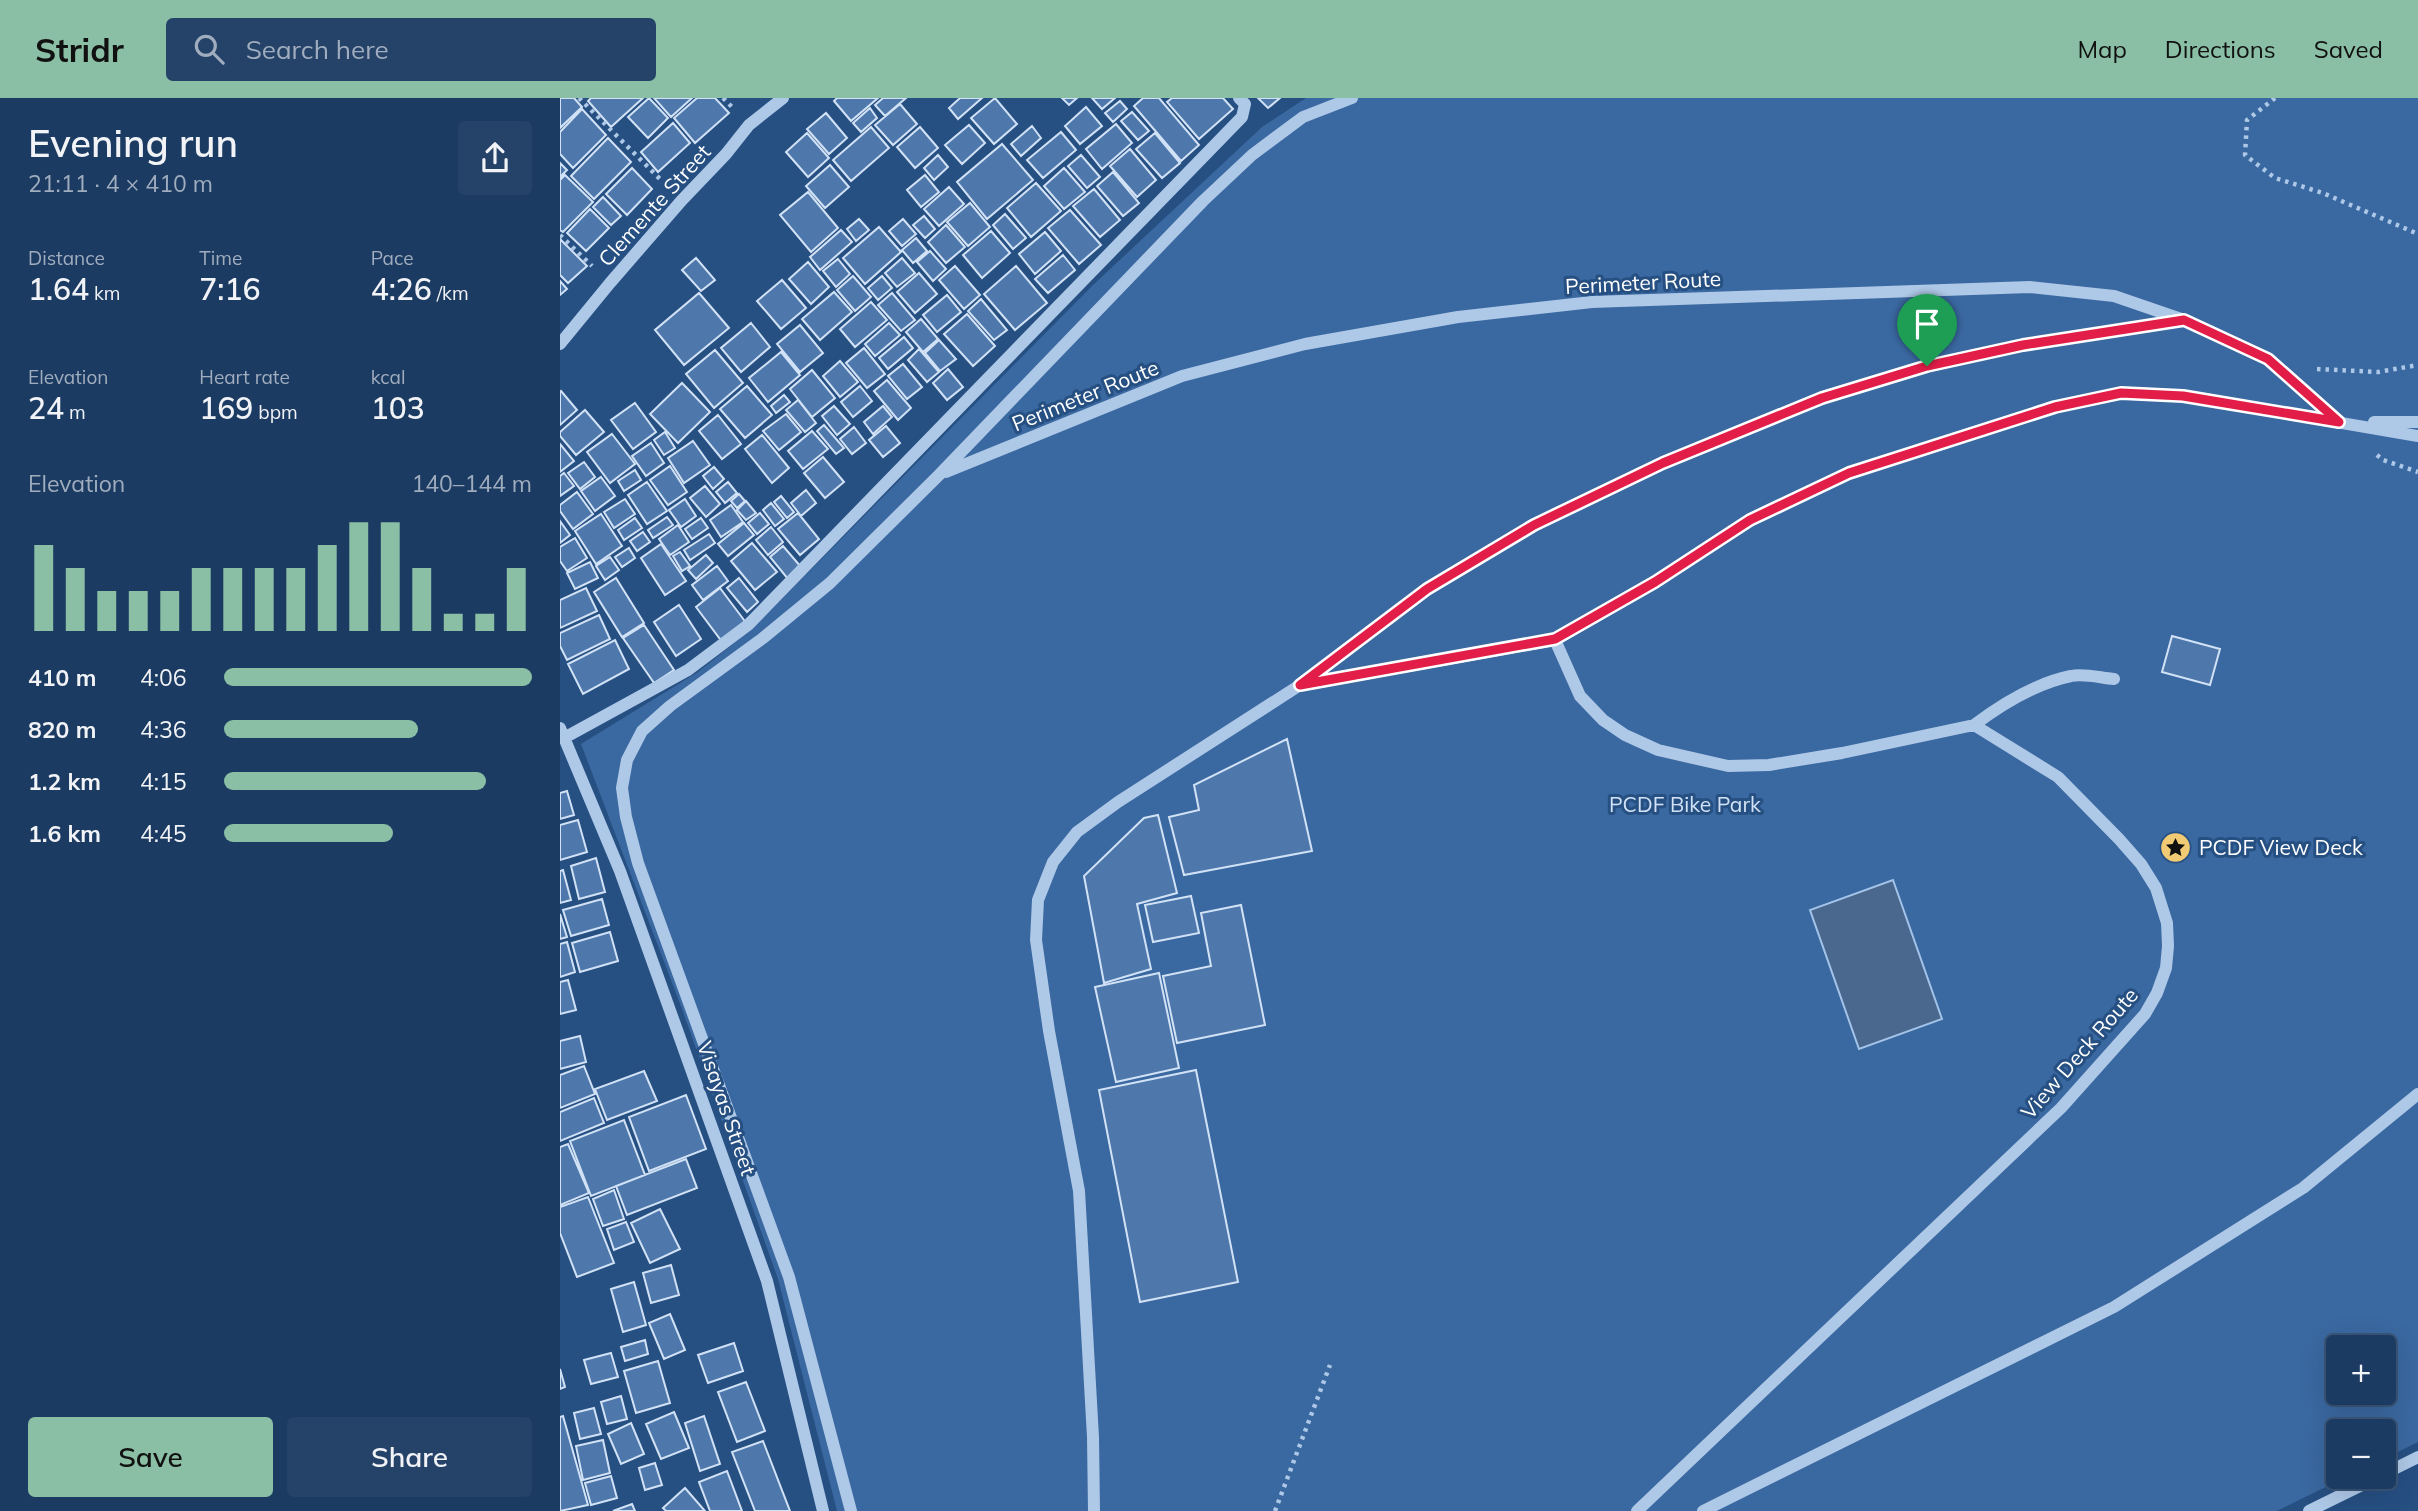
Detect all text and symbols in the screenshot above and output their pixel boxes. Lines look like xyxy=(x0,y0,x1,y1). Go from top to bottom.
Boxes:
search box xyxy=(166,18,656,81)
text: Stridr xyxy=(35,29,124,70)
icon: search xyxy=(190,30,228,68)
text: Search here xyxy=(246,33,389,66)
text: Map xyxy=(2077,34,2127,64)
text: Directions xyxy=(2165,34,2276,64)
text: Saved xyxy=(2314,34,2383,64)
text: Evening run xyxy=(28,119,238,167)
button: share xyxy=(458,121,532,195)
street label: Clemente Street xyxy=(592,139,716,271)
text: 21:11 · 4 × 410 m xyxy=(28,169,213,198)
text: Distance xyxy=(28,246,105,270)
text: Time xyxy=(199,246,242,270)
text: Pace xyxy=(371,246,414,270)
street label: Perimeter Route xyxy=(1564,265,1722,299)
text: 1.64 xyxy=(28,270,89,308)
text: 7:16 xyxy=(199,270,260,308)
text: 4:26 xyxy=(371,270,432,308)
text: km xyxy=(89,281,121,305)
text: /km xyxy=(432,281,469,305)
pin xyxy=(1897,294,1957,366)
icon: arrive xyxy=(1908,305,1946,343)
street label: Perimeter Route xyxy=(1008,354,1162,436)
text: Elevation xyxy=(28,365,108,389)
text: Heart rate xyxy=(199,365,290,389)
text: kcal xyxy=(371,365,405,389)
text: 24 xyxy=(28,389,64,427)
text: 169 xyxy=(199,389,253,427)
text: 103 xyxy=(371,389,425,427)
text: m xyxy=(64,400,86,424)
text: bpm xyxy=(253,400,298,424)
text: Elevation xyxy=(28,469,125,498)
text: 140–144 m xyxy=(411,469,532,498)
text: 410 m xyxy=(28,663,96,692)
text: 4:06 xyxy=(140,663,187,692)
text: 820 m xyxy=(28,715,96,744)
text: 4:36 xyxy=(140,715,187,744)
text: 1.2 km xyxy=(28,767,101,796)
text: 4:15 xyxy=(140,767,187,796)
park label: PCDF Bike Park xyxy=(1609,791,1761,817)
text: 1.6 km xyxy=(28,819,101,848)
text: 4:45 xyxy=(140,819,187,848)
place icon: PCDF View Deck xyxy=(2159,830,2193,864)
place label: PCDF View Deck xyxy=(2199,834,2363,860)
street label: View Deck Route xyxy=(2015,982,2143,1124)
street label: Visayas Street xyxy=(692,1038,762,1178)
map controls xyxy=(2326,1335,2396,1489)
button: + xyxy=(2326,1335,2396,1405)
button: Save xyxy=(28,1417,273,1497)
button: Share xyxy=(287,1417,532,1497)
button: − xyxy=(2326,1419,2396,1489)

